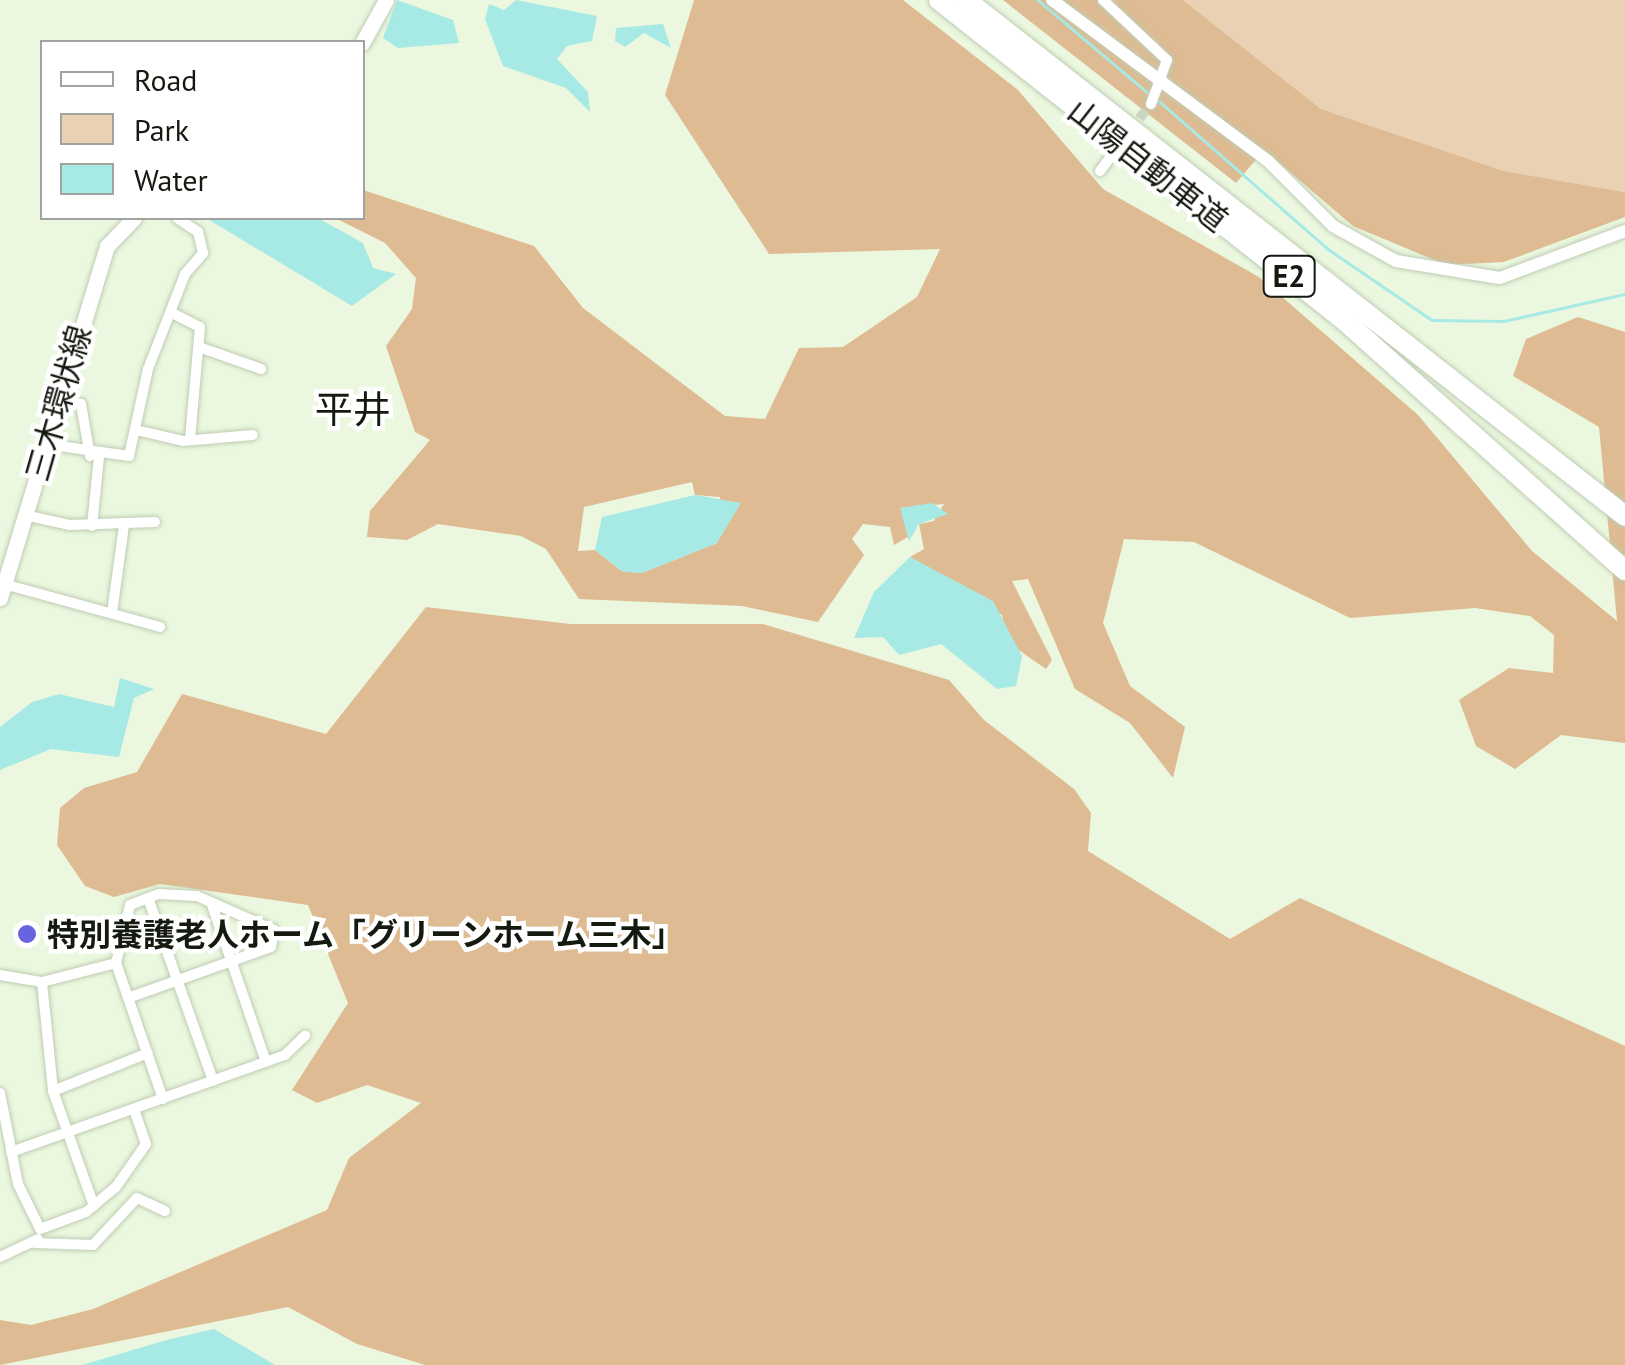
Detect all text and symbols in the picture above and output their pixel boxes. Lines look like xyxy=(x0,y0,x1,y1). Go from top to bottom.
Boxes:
legend xyxy=(40,40,365,220)
text: Road xyxy=(134,60,198,99)
street label: 山陽自動車道 xyxy=(1061,91,1235,239)
text: Park xyxy=(134,110,189,149)
text: Water xyxy=(134,160,208,199)
road number: E2 xyxy=(1262,251,1316,301)
street label: 三木環状線 xyxy=(17,321,99,485)
district label: 平井 xyxy=(315,386,391,432)
place label: 特別養護老人ホーム「グリーンホーム三木」 xyxy=(47,915,687,953)
marker: 特別養護老人ホーム「グリーンホーム三木」 xyxy=(16,923,38,945)

